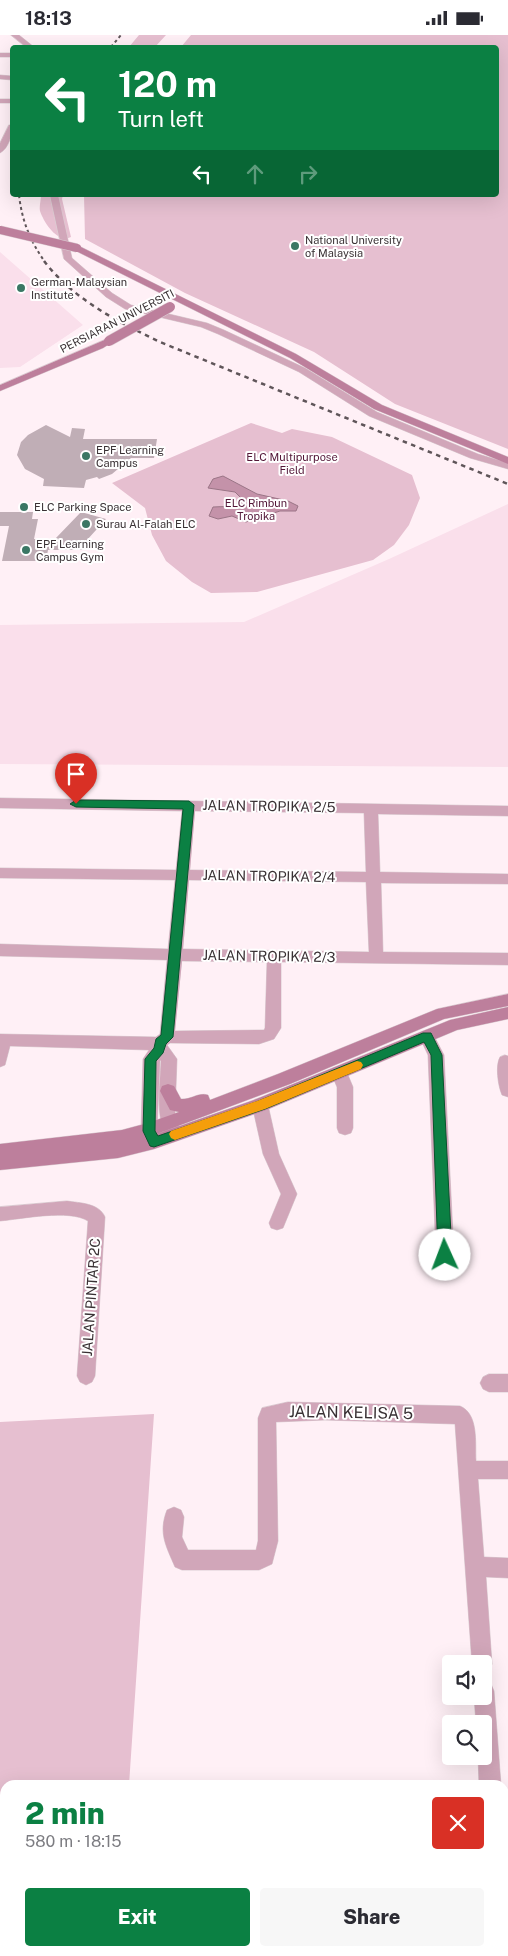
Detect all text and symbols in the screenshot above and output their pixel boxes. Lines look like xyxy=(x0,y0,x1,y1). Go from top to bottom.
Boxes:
text: 18:13 xyxy=(25,7,72,29)
text: 120 m xyxy=(118,64,217,105)
icon: left xyxy=(35,65,100,130)
text: Turn left xyxy=(118,106,204,132)
icon: left xyxy=(188,160,216,188)
icon: ahead xyxy=(241,160,269,188)
icon: right xyxy=(294,160,322,188)
place label: National University of Malaysia xyxy=(305,234,402,259)
marker: National University of Malaysia xyxy=(289,240,301,252)
place label: German-Malaysian Institute xyxy=(31,276,127,301)
marker: German-Malaysian Institute xyxy=(15,282,27,294)
street label: PERSIARAN UNIVERSITI xyxy=(58,287,176,355)
place label: EPF Learning Campus xyxy=(96,444,164,469)
marker: EPF Learning Campus xyxy=(80,450,92,462)
park label: ELC Multipurpose Field xyxy=(246,451,338,476)
park label: ELC Rimbun Tropika xyxy=(225,497,287,522)
marker: ELC Parking Space xyxy=(18,501,30,513)
place label: ELC Parking Space xyxy=(34,501,132,513)
marker: Surau Al-Falah ELC xyxy=(80,518,92,530)
place label: Surau Al-Falah ELC xyxy=(96,518,196,530)
place label: EPF Learning Campus Gym xyxy=(36,538,104,563)
marker: EPF Learning Campus Gym xyxy=(20,544,32,556)
pin xyxy=(55,753,97,804)
icon: arrive xyxy=(62,760,90,788)
street label: JALAN TROPIKA 2/5 xyxy=(202,797,336,815)
street label: JALAN TROPIKA 2/4 xyxy=(202,867,336,885)
street label: JALAN TROPIKA 2/3 xyxy=(202,947,336,965)
position arrow xyxy=(418,1228,470,1280)
street label: JALAN PINTAR 2C xyxy=(79,1237,103,1357)
street label: JALAN KELISA 5 xyxy=(289,1402,413,1423)
map controls xyxy=(442,1655,492,1765)
button: sound xyxy=(442,1655,492,1705)
button: search xyxy=(442,1715,492,1765)
text: 2 min xyxy=(25,1795,105,1831)
button: close xyxy=(432,1797,484,1849)
text: 580 m · 18:15 xyxy=(25,1832,122,1851)
button: Exit xyxy=(25,1888,250,1946)
button: Share xyxy=(260,1888,484,1946)

